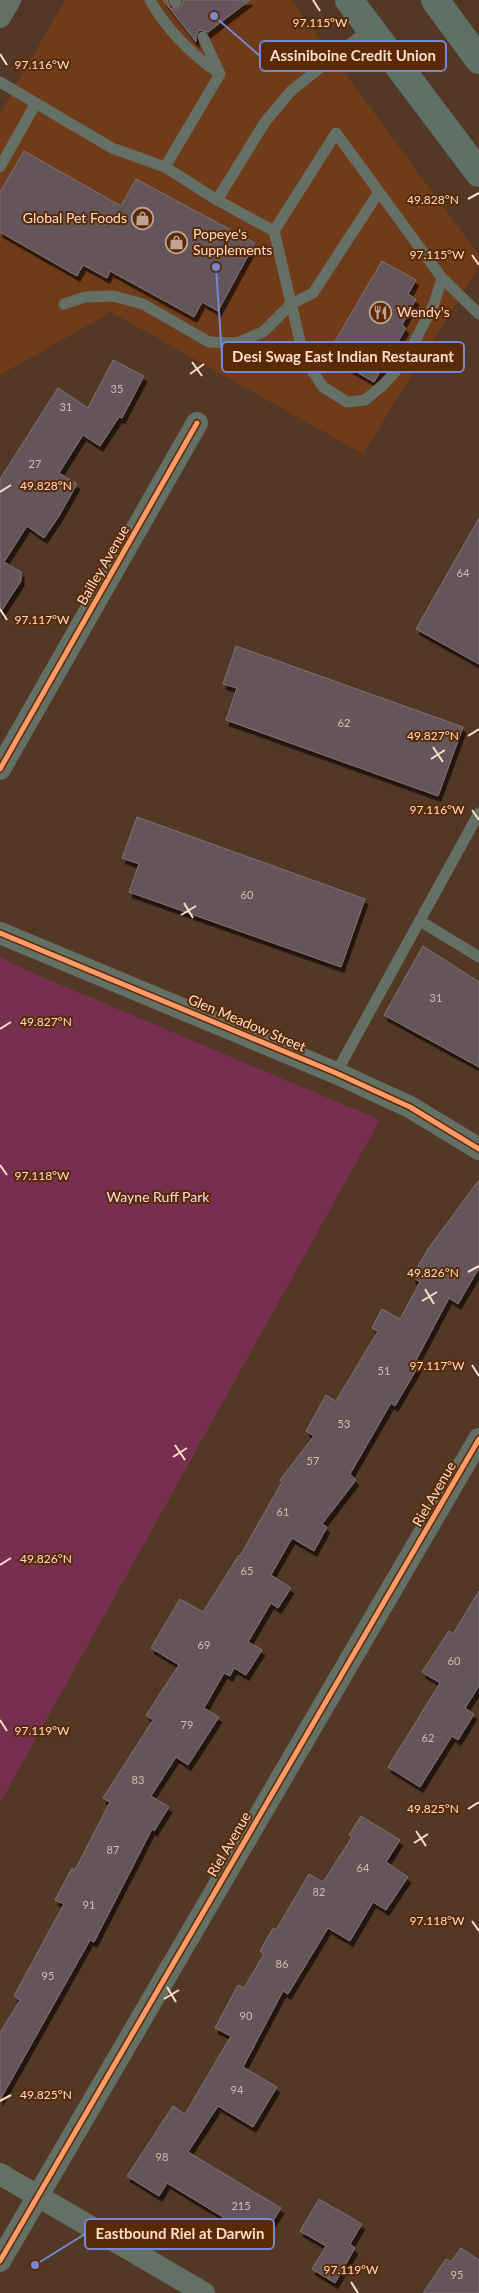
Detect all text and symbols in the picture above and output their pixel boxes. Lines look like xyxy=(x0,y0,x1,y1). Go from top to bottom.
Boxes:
text: 97.115°W xyxy=(292,15,348,30)
callout: Assiniboine Credit Union xyxy=(260,41,446,71)
text: Assiniboine Credit Union xyxy=(269,46,436,64)
text: 97.116°W xyxy=(14,57,70,72)
text: 49.828°N xyxy=(407,192,459,207)
shop icon: Global Pet Foods xyxy=(131,206,155,230)
place label: Global Pet Foods xyxy=(23,209,127,226)
place label: Popeye's Supplements xyxy=(193,225,272,258)
shop icon: Popeye's Supplements xyxy=(165,230,189,254)
text: 97.115°W xyxy=(409,247,465,262)
restaurant icon: Wendy's xyxy=(369,300,393,324)
place label: Wendy's xyxy=(397,303,450,320)
callout: Desi Swag East Indian Restaurant xyxy=(222,342,464,372)
text: Desi Swag East Indian Restaurant xyxy=(232,347,454,365)
house number: 35 xyxy=(111,382,123,395)
house number: 31 xyxy=(60,400,72,413)
house number: 27 xyxy=(29,457,41,470)
text: 49.828°N xyxy=(20,478,72,493)
street label: Bailley Avenue xyxy=(73,522,132,608)
house number: 64 xyxy=(457,566,470,579)
text: 97.117°W xyxy=(14,612,70,627)
house number: 62 xyxy=(338,716,350,729)
text: 49.827°N xyxy=(407,728,459,743)
text: 97.116°W xyxy=(409,802,465,817)
house number: 60 xyxy=(241,888,254,901)
street label: Glen Meadow Street xyxy=(186,990,309,1055)
house number: 31 xyxy=(430,991,442,1004)
text: 49.827°N xyxy=(20,1014,72,1029)
text: 97.118°W xyxy=(14,1168,70,1183)
park label: Wayne Ruff Park xyxy=(107,1188,210,1205)
text: 49.826°N xyxy=(407,1265,459,1280)
text: 97.117°W xyxy=(409,1358,465,1373)
house number: 51 xyxy=(378,1364,390,1377)
house number: 53 xyxy=(338,1417,350,1430)
house number: 57 xyxy=(307,1454,319,1467)
street label: Riel Avenue xyxy=(408,1458,459,1529)
house number: 61 xyxy=(277,1505,289,1518)
text: 49.826°N xyxy=(20,1551,72,1566)
house number: 65 xyxy=(241,1564,253,1577)
house number: 69 xyxy=(198,1638,210,1651)
house number: 60 xyxy=(448,1654,461,1667)
house number: 79 xyxy=(181,1718,193,1731)
text: 97.119°W xyxy=(14,1723,70,1738)
house number: 62 xyxy=(422,1731,434,1744)
house number: 83 xyxy=(132,1773,144,1786)
text: 49.825°N xyxy=(407,1801,459,1816)
street label: Riel Avenue xyxy=(203,1808,254,1879)
house number: 87 xyxy=(107,1843,119,1856)
house number: 64 xyxy=(357,1861,370,1874)
house number: 82 xyxy=(313,1885,325,1898)
house number: 91 xyxy=(83,1898,95,1911)
text: 97.118°W xyxy=(409,1913,465,1928)
house number: 86 xyxy=(276,1957,288,1970)
house number: 95 xyxy=(42,1969,54,1982)
house number: 90 xyxy=(240,2009,253,2022)
house number: 94 xyxy=(231,2083,244,2096)
text: 49.825°N xyxy=(20,2087,72,2102)
house number: 98 xyxy=(156,2150,168,2163)
house number: 215 xyxy=(231,2199,251,2212)
callout: Eastbound Riel at Darwin xyxy=(85,2219,274,2249)
text: Eastbound Riel at Darwin xyxy=(96,2224,264,2242)
text: 97.119°W xyxy=(323,2262,379,2277)
house number: 95 xyxy=(451,2268,463,2281)

